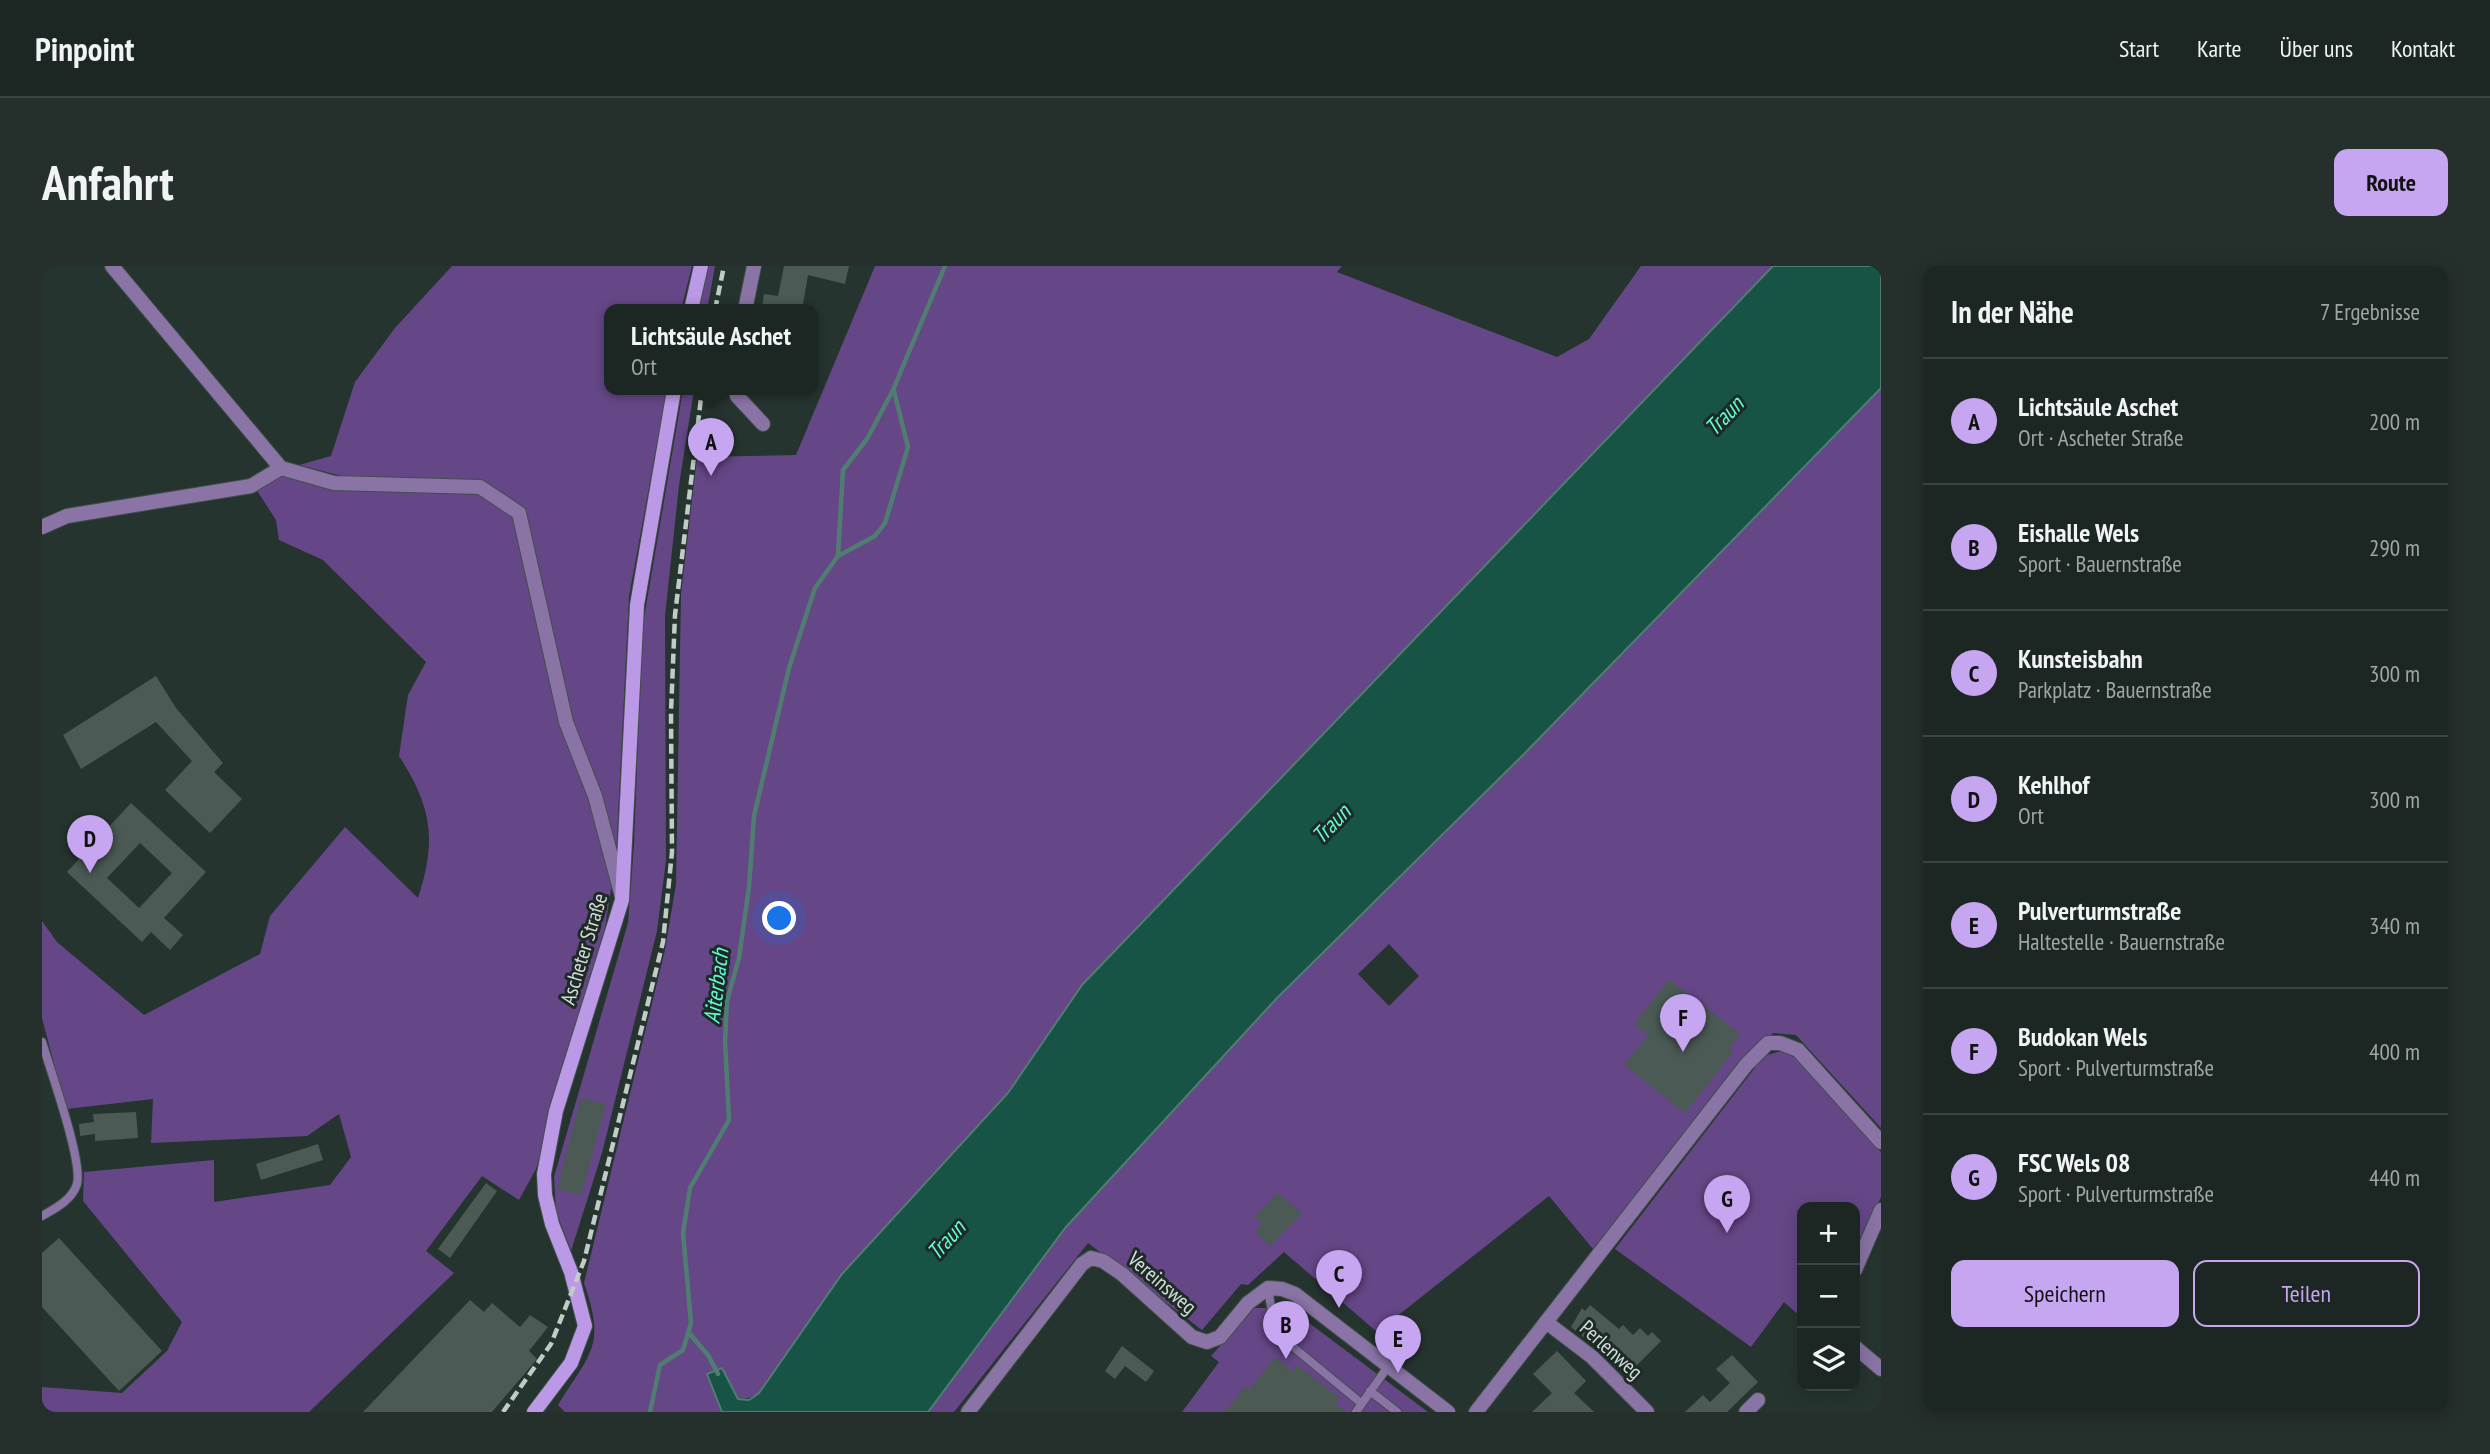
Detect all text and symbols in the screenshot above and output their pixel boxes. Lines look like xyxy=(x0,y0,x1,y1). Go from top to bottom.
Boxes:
text: Pinpoint xyxy=(35,27,134,70)
text: Start xyxy=(2119,33,2159,64)
text: Karte xyxy=(2197,33,2242,64)
text: Über uns xyxy=(2280,33,2353,64)
text: Kontakt xyxy=(2391,33,2455,64)
button: Route xyxy=(2334,149,2448,216)
text: Anfahrt xyxy=(42,150,174,214)
text: In der Nähe xyxy=(1951,292,2074,331)
text: 7 Ergebnisse xyxy=(2320,297,2420,326)
popup xyxy=(604,304,818,395)
text: Lichtsäule Aschet xyxy=(631,319,791,352)
text: Ort xyxy=(631,352,657,381)
water label: Traun xyxy=(1698,388,1751,442)
text: Lichtsäule Aschet xyxy=(2018,390,2178,423)
text: A xyxy=(1968,407,1980,436)
text: 200 m xyxy=(2369,407,2420,436)
pin: A xyxy=(688,418,734,476)
text: Ort · Ascheter Straße xyxy=(2018,423,2184,452)
text: Eishalle Wels xyxy=(2018,516,2139,549)
text: B xyxy=(1968,533,1980,562)
text: 290 m xyxy=(2369,533,2420,562)
text: Sport · Bauernstraße xyxy=(2018,549,2182,578)
text: Kunsteisbahn xyxy=(2018,642,2143,675)
text: C xyxy=(1969,659,1979,688)
text: 300 m xyxy=(2369,659,2420,688)
text: Parkplatz · Bauernstraße xyxy=(2018,675,2212,704)
text: Kehlhof xyxy=(2018,768,2090,801)
text: D xyxy=(1968,785,1980,814)
text: 300 m xyxy=(2369,785,2420,814)
water label: Traun xyxy=(1305,796,1358,850)
text: Ort xyxy=(2018,801,2044,830)
pin: D xyxy=(67,815,113,873)
street label: Ascheter Straße xyxy=(554,890,613,1008)
text: Pulverturmstraße xyxy=(2018,894,2181,927)
your location xyxy=(762,901,796,935)
text: E xyxy=(1969,911,1979,940)
text: 340 m xyxy=(2369,911,2420,940)
text: Haltestelle · Bauernstraße xyxy=(2018,927,2225,956)
water label: Aiterbach xyxy=(697,945,735,1025)
pin: F xyxy=(1660,994,1706,1052)
text: Budokan Wels xyxy=(2018,1020,2147,1053)
text: F xyxy=(1969,1037,1979,1066)
text: 400 m xyxy=(2369,1037,2420,1066)
text: Sport · Pulverturmstraße xyxy=(2018,1053,2214,1082)
text: FSC Wels 08 xyxy=(2018,1146,2130,1179)
text: G xyxy=(1968,1163,1980,1192)
text: 440 m xyxy=(2369,1163,2420,1192)
pin: G xyxy=(1704,1175,1750,1233)
text: Sport · Pulverturmstraße xyxy=(2018,1179,2214,1208)
map controls xyxy=(1797,1202,1860,1391)
button: + xyxy=(1797,1202,1860,1265)
water label: Traun xyxy=(920,1212,972,1266)
street label: Vereinsweg xyxy=(1122,1245,1202,1320)
pin: C xyxy=(1316,1250,1362,1308)
button: Speichern xyxy=(1951,1260,2179,1327)
button: Teilen xyxy=(2193,1260,2420,1327)
button: − xyxy=(1797,1265,1860,1328)
pin: B xyxy=(1263,1301,1309,1359)
street label: Perlenweg xyxy=(1574,1314,1649,1385)
pin: E xyxy=(1375,1315,1421,1373)
button: layers xyxy=(1797,1328,1860,1391)

